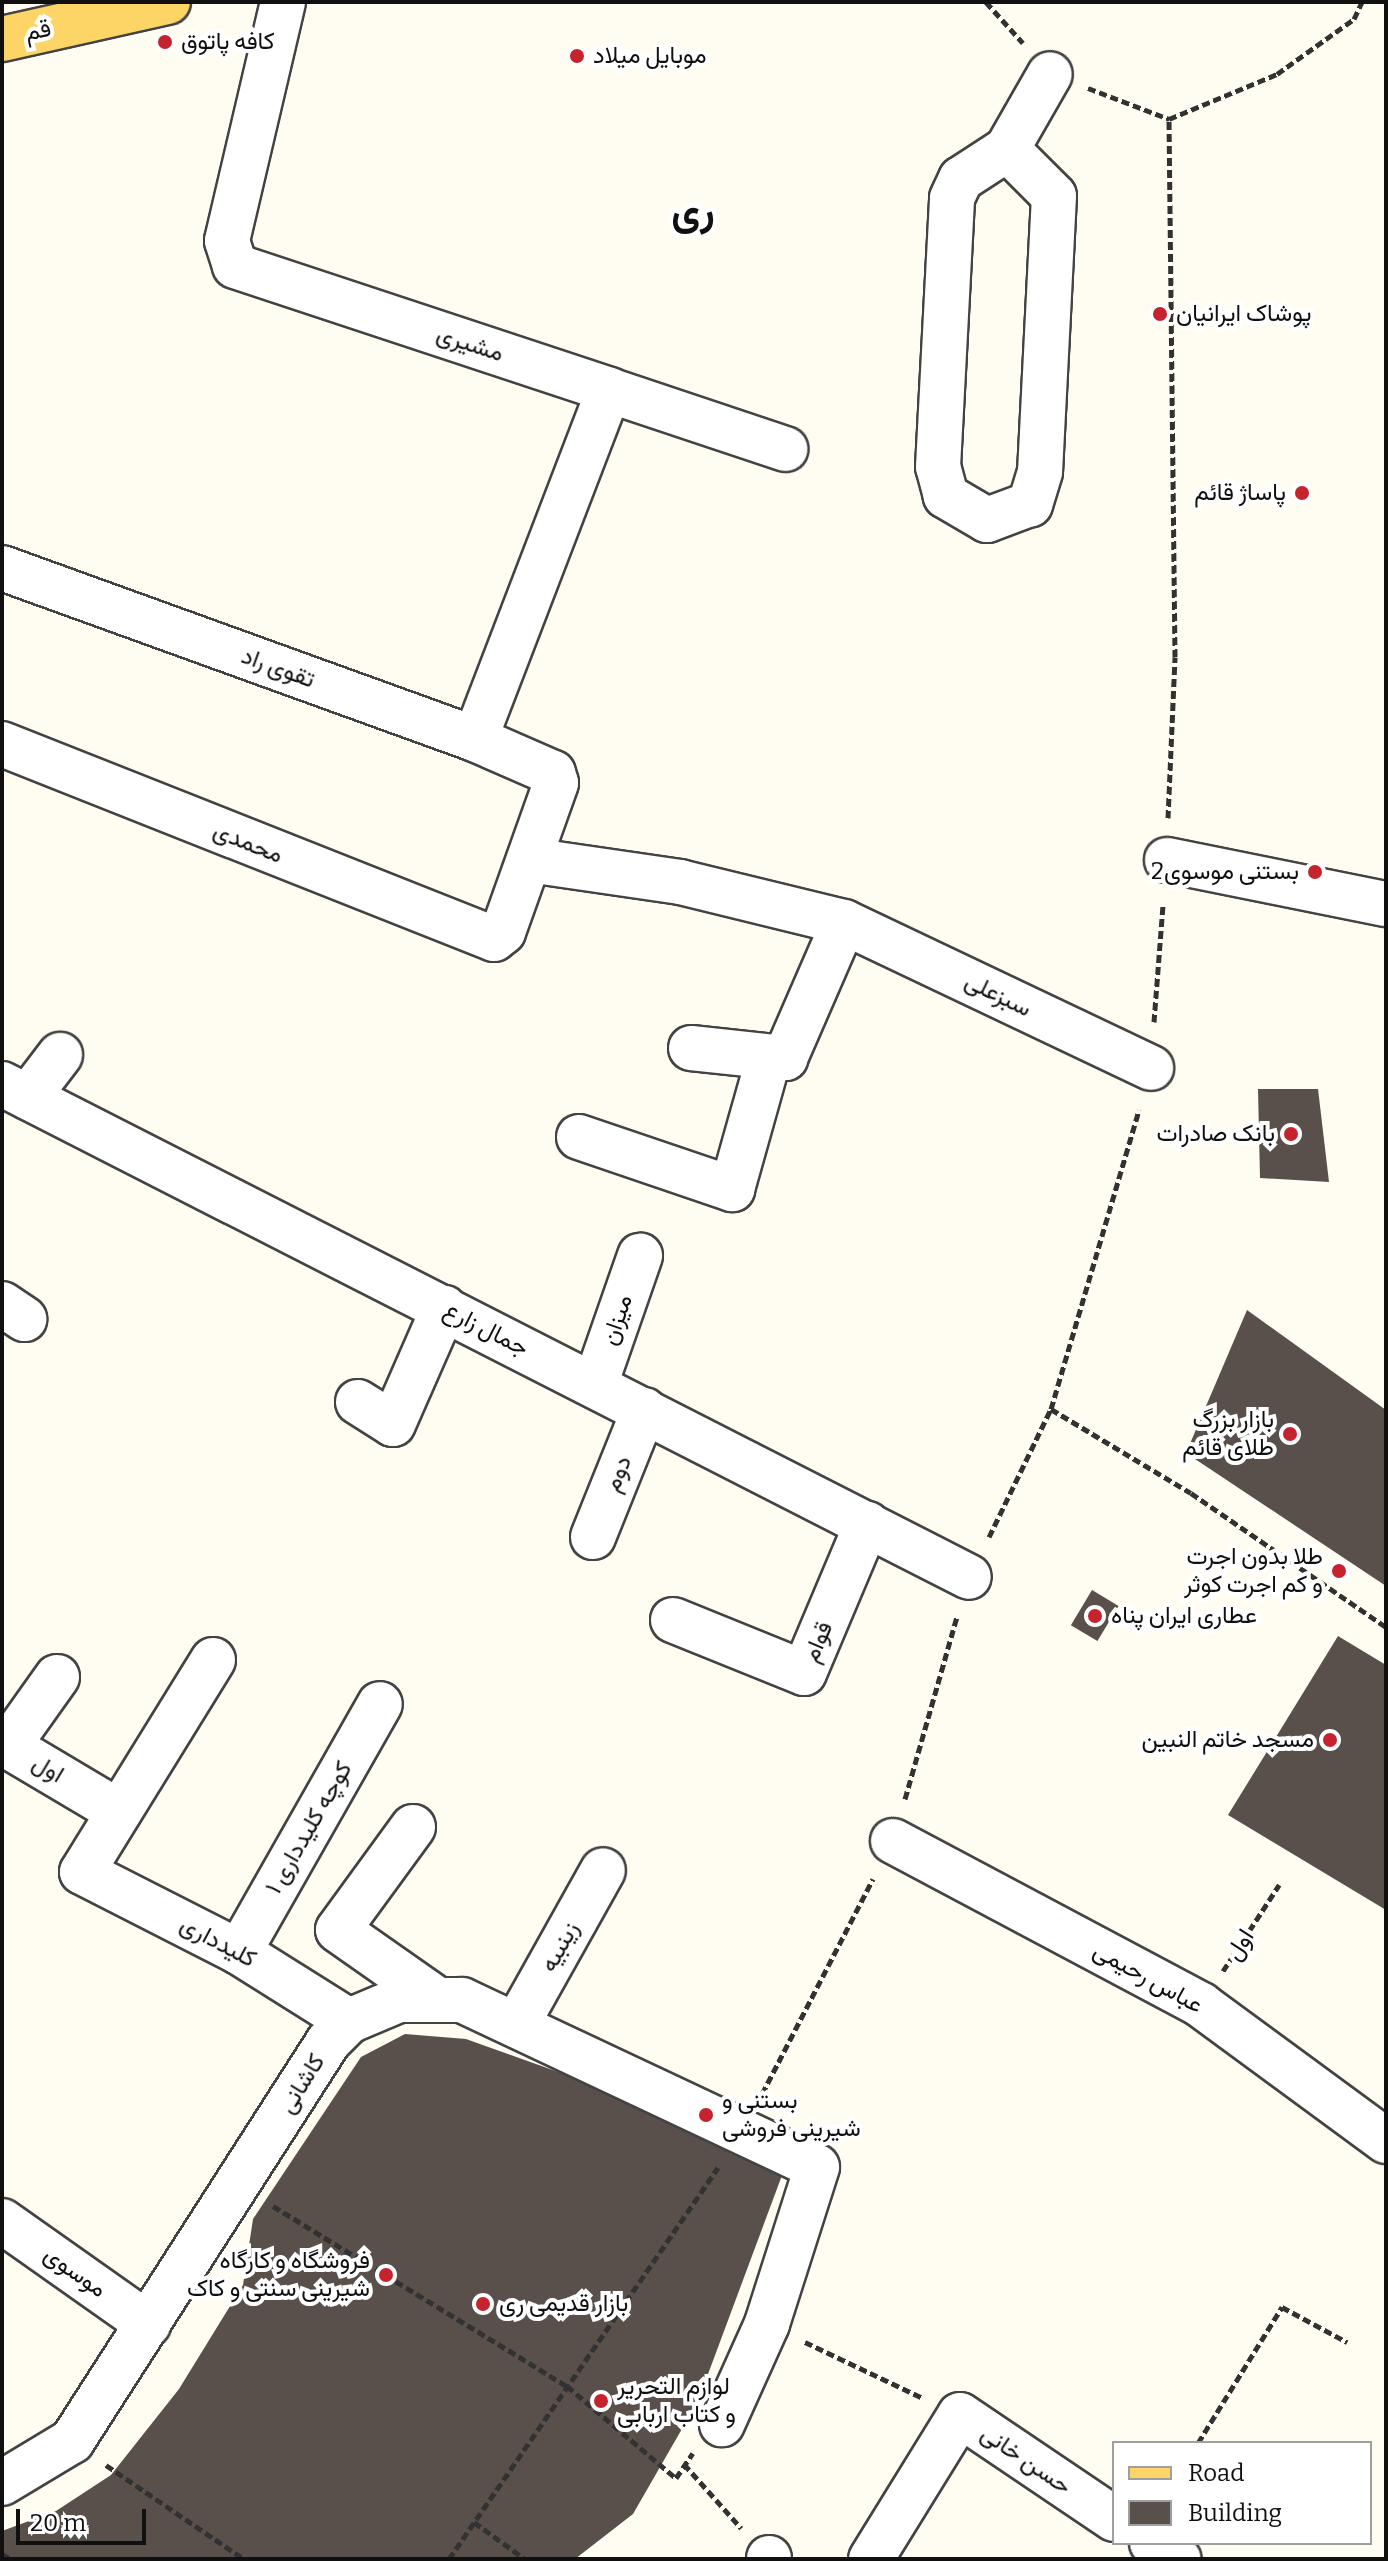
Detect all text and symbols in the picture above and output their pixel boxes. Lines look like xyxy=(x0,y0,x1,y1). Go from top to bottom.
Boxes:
street label: قم xyxy=(22,14,54,48)
place label: کافه پاتوق xyxy=(181,28,275,56)
marker: کافه پاتوق xyxy=(156,33,174,51)
place label: موبایل میلاد xyxy=(593,42,706,70)
marker: موبایل میلاد xyxy=(568,47,586,65)
district label: ری xyxy=(671,187,715,235)
place label: پوشاک ایرانیان xyxy=(1176,300,1312,328)
marker: پوشاک ایرانیان xyxy=(1151,305,1169,323)
street label: مشیری xyxy=(433,320,507,368)
place label: پاساژ قائم xyxy=(1194,479,1286,507)
marker: پاساژ قائم xyxy=(1293,484,1311,502)
street label: تقوی راد xyxy=(237,641,319,695)
street label: محمدی xyxy=(209,816,287,870)
place label: بستنی موسوی2 xyxy=(1151,858,1299,886)
marker: بستنی موسوی2 xyxy=(1306,863,1324,881)
street label: سبزعلی xyxy=(960,967,1036,1023)
place label: بانک صادرات xyxy=(1156,1120,1275,1148)
marker: بانک صادرات xyxy=(1282,1125,1300,1143)
street label: میزان xyxy=(595,1291,639,1349)
street label: جمال زارع xyxy=(439,1295,533,1363)
place label: بازار بزرگ طلای قائم xyxy=(1182,1406,1274,1462)
marker: بازار بزرگ طلای قائم xyxy=(1281,1425,1299,1443)
street label: دوم xyxy=(598,1452,638,1496)
place label: طلا بدون اجرت و كم اجرت كوثر xyxy=(1184,1543,1323,1599)
marker: طلا بدون اجرت و كم اجرت كوثر xyxy=(1330,1562,1348,1580)
place label: عطاری ایران پناه xyxy=(1111,1602,1257,1630)
marker: عطاری ایران پناه xyxy=(1086,1607,1104,1625)
street label: قوام xyxy=(797,1617,839,1667)
place label: مسجد خاتم النبین xyxy=(1142,1726,1314,1754)
marker: مسجد خاتم النبین xyxy=(1321,1731,1339,1749)
street label: اول xyxy=(27,1749,69,1789)
street label: کوچه کلیدداری ۱ xyxy=(259,1757,359,1899)
street label: کلیدداری xyxy=(175,1910,261,1974)
street label: زینبیه xyxy=(534,1917,586,1977)
street label: اول xyxy=(1219,1924,1261,1966)
street label: عباس رحیمی xyxy=(1088,1936,1208,2020)
street label: کاشانی xyxy=(273,2049,331,2119)
place label: بستنی و شیرینی فروشی xyxy=(722,2087,861,2143)
marker: بستنی و شیرینی فروشی xyxy=(697,2106,715,2124)
street label: موسوی xyxy=(38,2240,112,2304)
place label: فروشگاه و کارگاه شیرینی سنتی و کاک xyxy=(187,2247,370,2303)
marker: فروشگاه و کارگاه شیرینی سنتی و کاک xyxy=(377,2266,395,2284)
place label: بازار قدیمی ری xyxy=(499,2290,628,2318)
marker: بازار قدیمی ری xyxy=(474,2295,492,2313)
place label: لوازم التحریر و کتاب اربابی xyxy=(617,2373,736,2429)
marker: لوازم التحریر و کتاب اربابی xyxy=(592,2392,610,2410)
street label: حسن خانی xyxy=(975,2419,1077,2501)
legend xyxy=(1112,2441,1372,2545)
text: Road xyxy=(1188,2459,1244,2487)
scale bar xyxy=(20,2493,150,2543)
text: Building xyxy=(1188,2499,1282,2527)
text: 20 m xyxy=(30,2509,86,2537)

